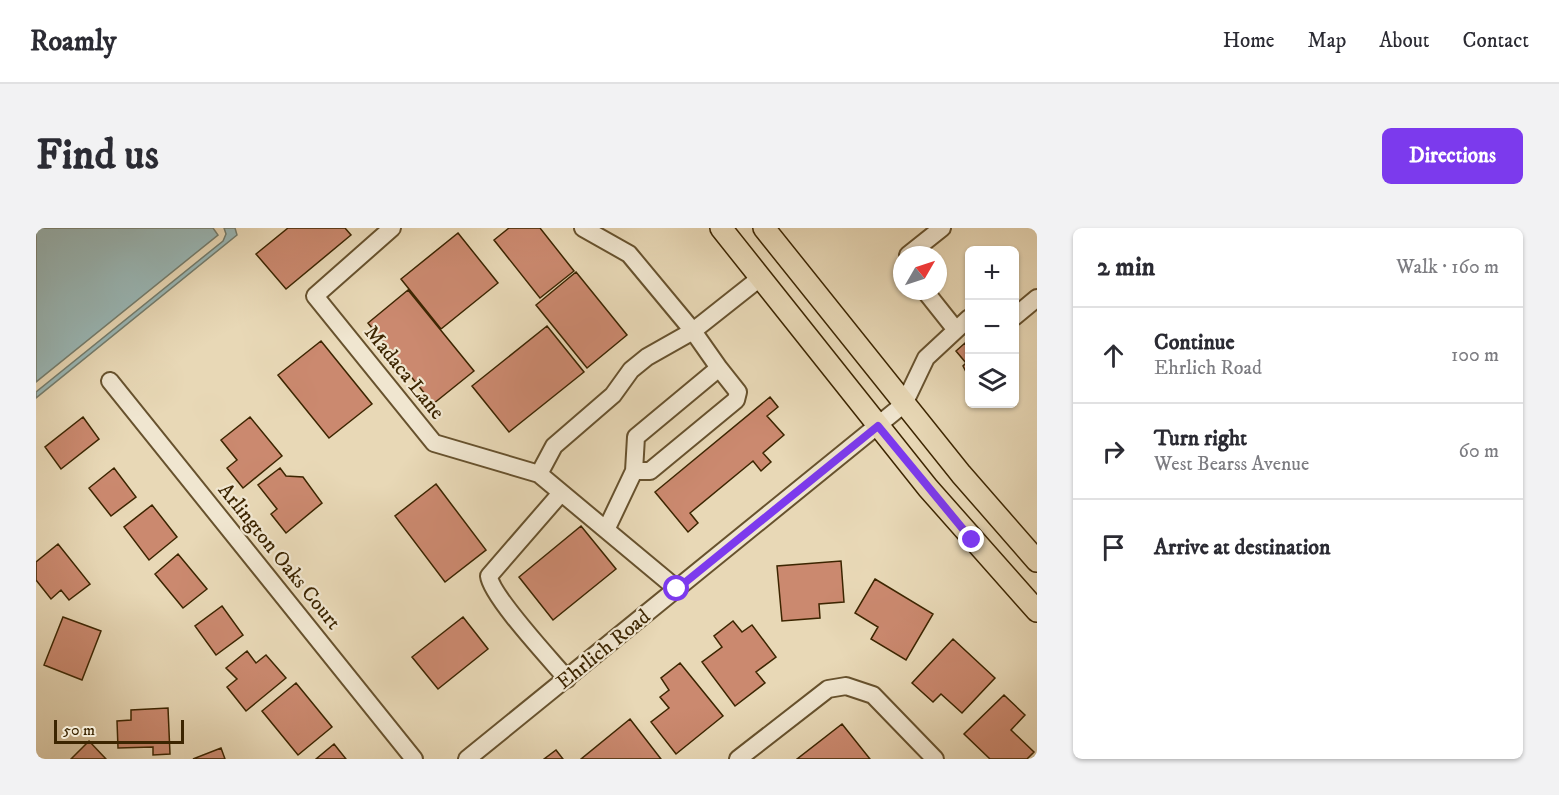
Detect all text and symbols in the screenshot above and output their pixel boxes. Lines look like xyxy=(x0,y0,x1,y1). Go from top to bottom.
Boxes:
text: Roamly xyxy=(30,24,116,59)
text: Home xyxy=(1223,28,1275,54)
text: Map xyxy=(1308,28,1346,54)
text: About xyxy=(1379,28,1430,54)
text: Contact xyxy=(1463,28,1529,54)
button: Directions xyxy=(1382,128,1523,184)
text: Find us xyxy=(36,130,159,182)
north arrow xyxy=(893,246,947,300)
map controls xyxy=(965,246,1019,408)
button: + xyxy=(965,246,1019,300)
text: 2 min xyxy=(1097,251,1155,284)
text: Walk · 160 m xyxy=(1396,255,1499,280)
button: − xyxy=(965,300,1019,354)
street label: Madaca Lane xyxy=(358,320,450,425)
text: Continue xyxy=(1154,329,1235,356)
icon: ahead xyxy=(1097,339,1130,372)
text: 100 m xyxy=(1451,343,1499,368)
button: layers xyxy=(965,354,1019,408)
text: Ehrlich Road xyxy=(1154,356,1262,381)
text: Turn right xyxy=(1154,425,1247,452)
icon: right xyxy=(1097,435,1130,468)
text: 60 m xyxy=(1459,439,1499,464)
text: West Bearss Avenue xyxy=(1154,452,1309,477)
street label: Arlington Oaks Court xyxy=(212,478,346,635)
route end xyxy=(958,526,984,552)
icon: arrive xyxy=(1097,531,1130,564)
text: Arrive at destination xyxy=(1154,534,1331,561)
route start xyxy=(663,575,689,601)
street label: Ehrlich Road xyxy=(551,604,656,696)
scale bar xyxy=(54,717,184,744)
text: 50 m xyxy=(63,720,95,740)

